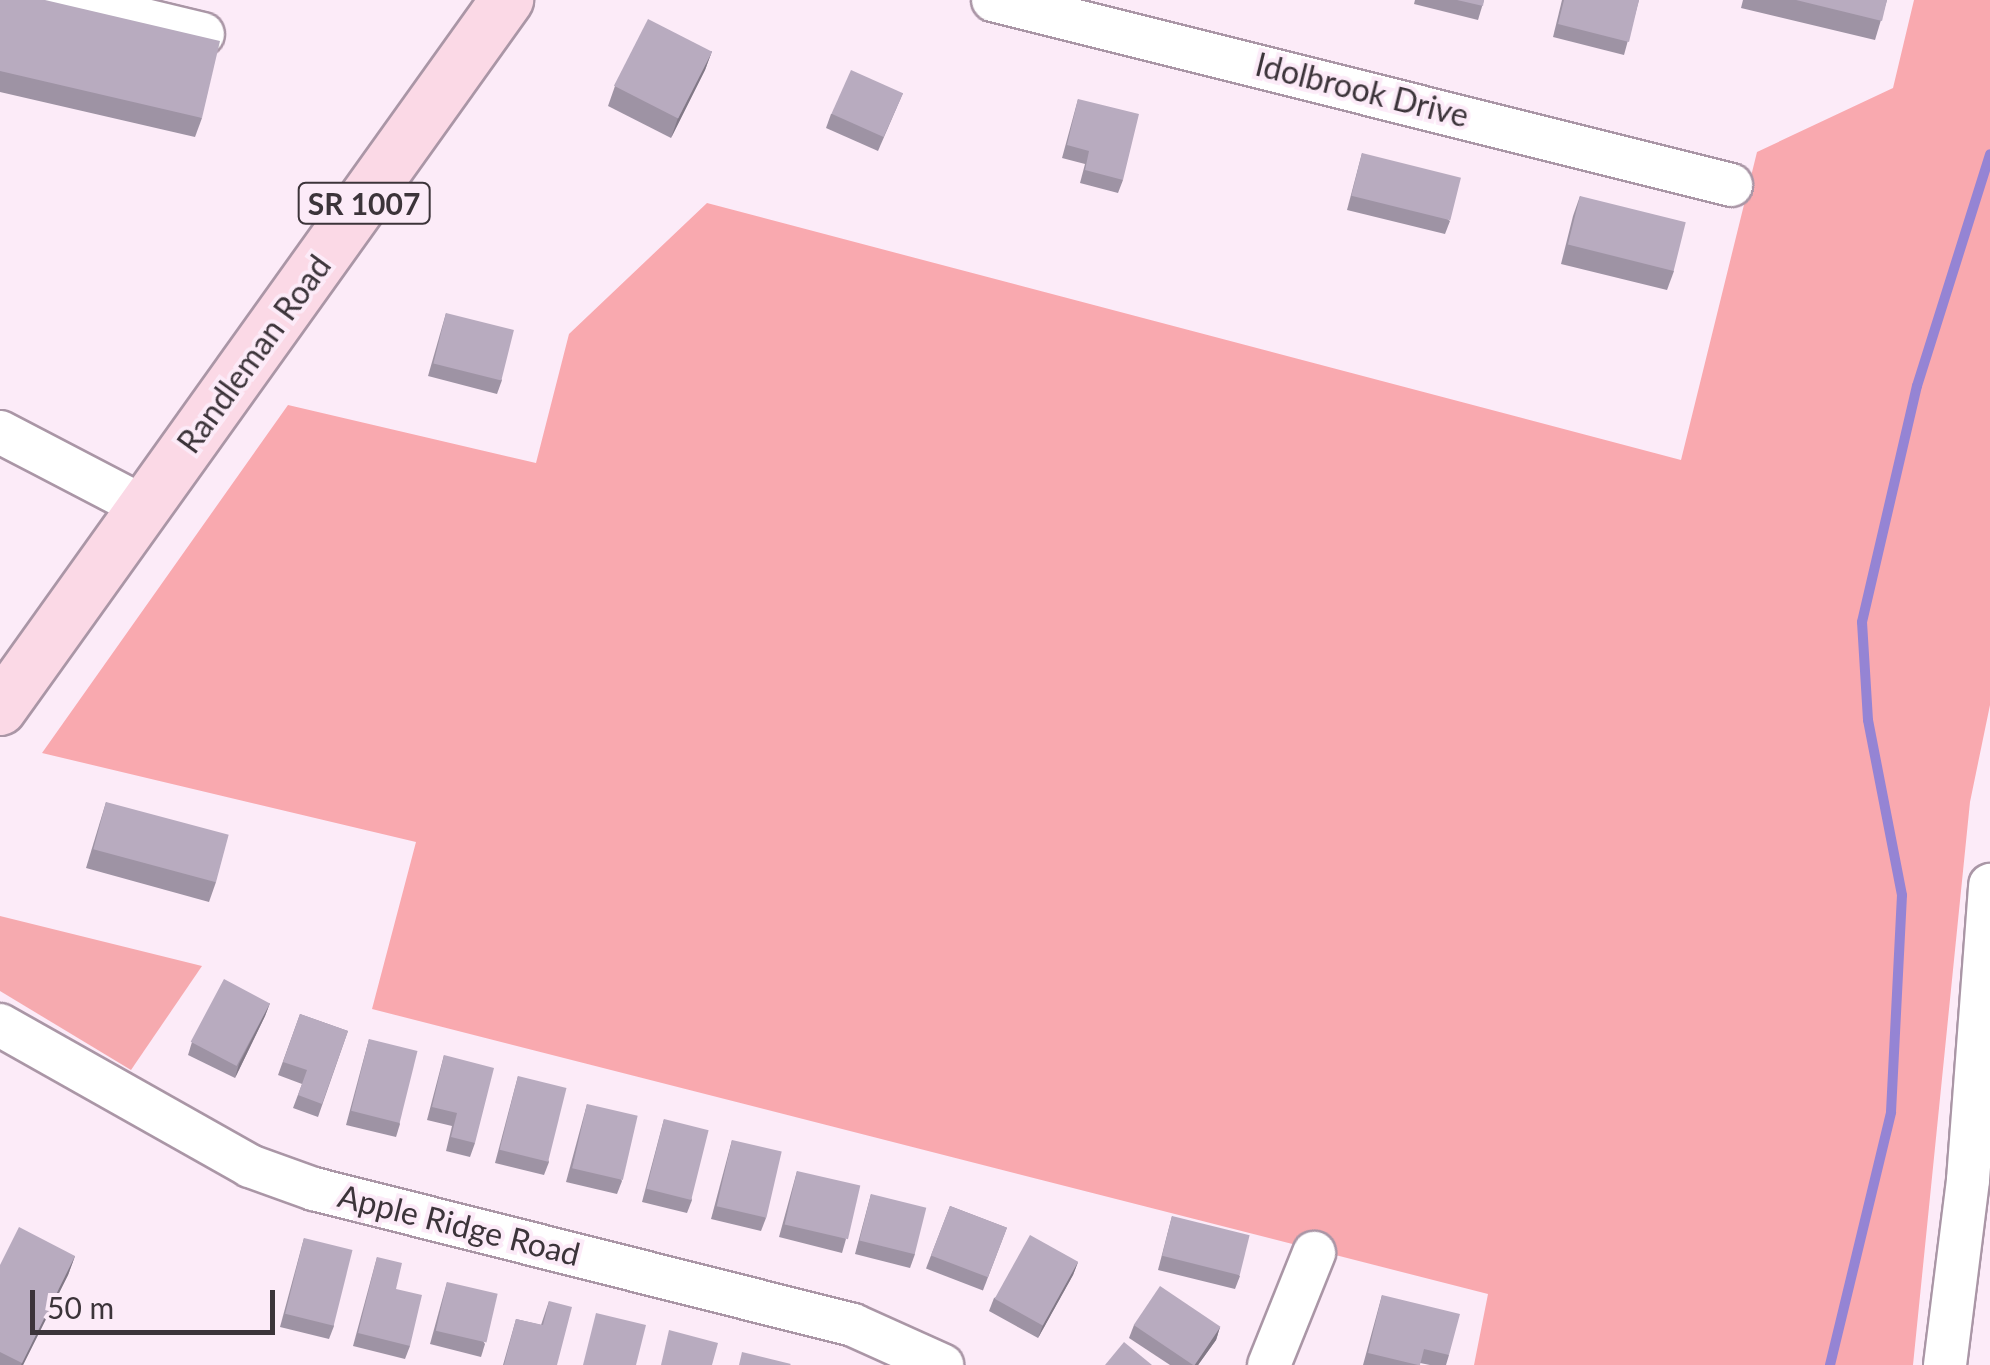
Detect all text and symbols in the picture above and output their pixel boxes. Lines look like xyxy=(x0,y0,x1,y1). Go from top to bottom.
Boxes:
street label: Idolbrook Drive xyxy=(1252,45,1472,135)
road number: SR 1007 xyxy=(296,178,432,228)
street label: Randleman Road xyxy=(169,248,339,460)
street label: Apple Ridge Road xyxy=(334,1176,584,1274)
scale bar xyxy=(35,1270,280,1332)
text: 50 m xyxy=(47,1289,114,1325)

